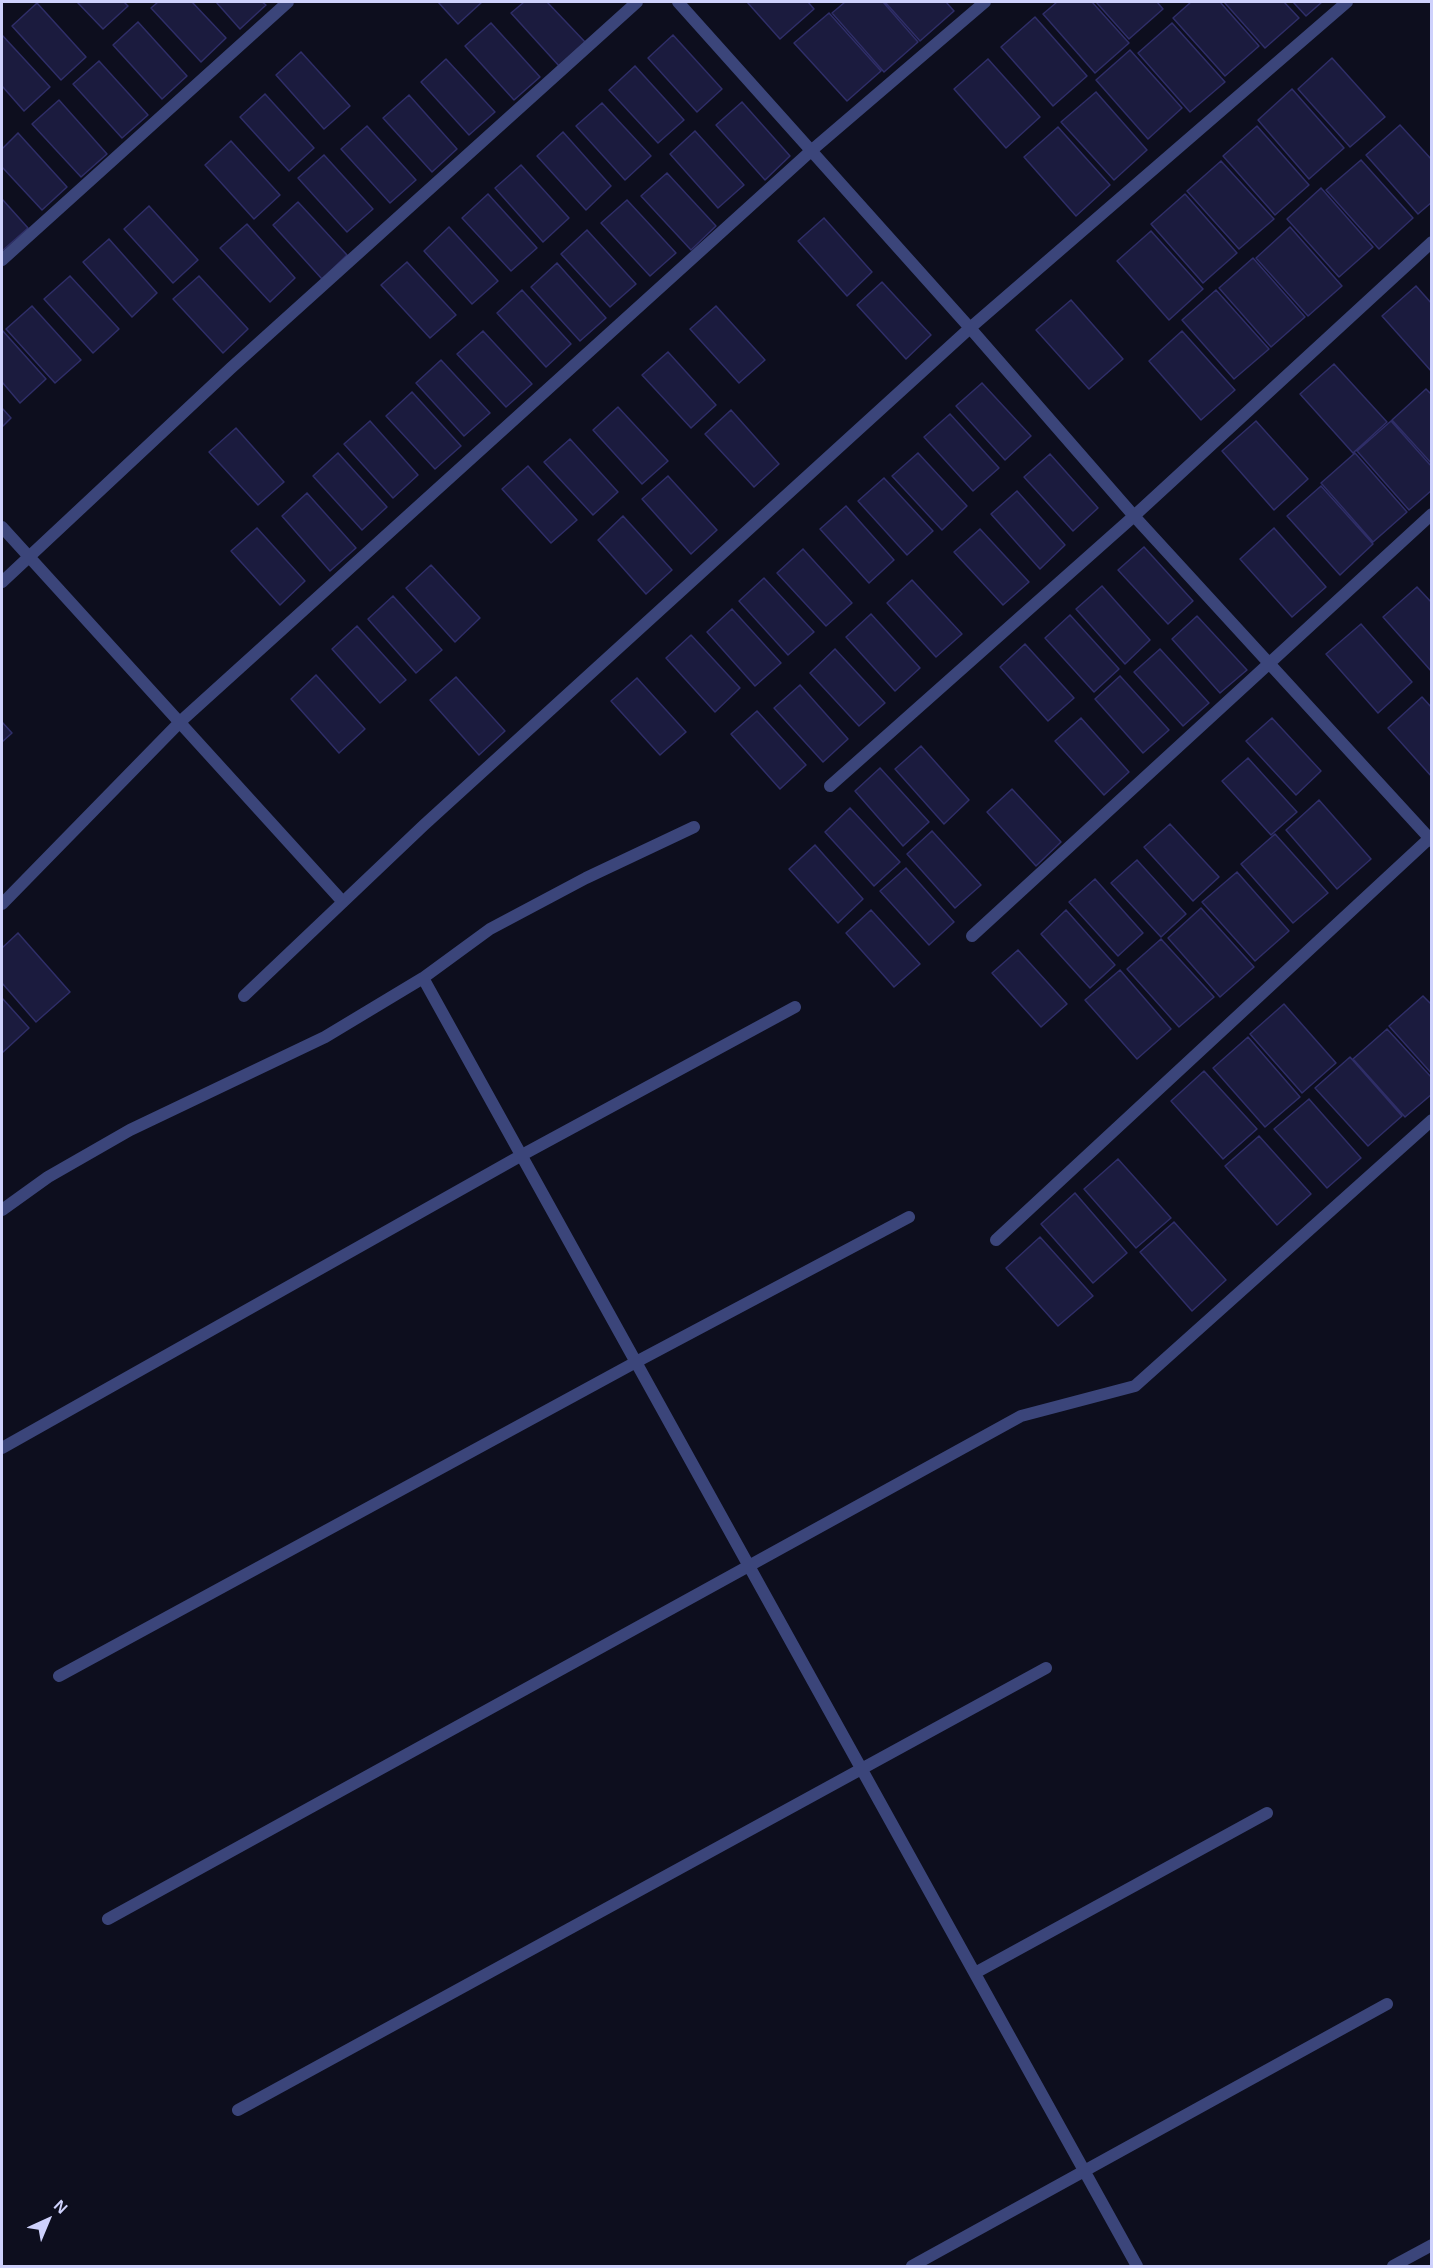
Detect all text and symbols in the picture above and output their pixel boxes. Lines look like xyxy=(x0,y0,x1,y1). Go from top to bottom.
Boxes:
north arrow xyxy=(18,2190,78,2250)
text: N xyxy=(51,2197,71,2217)

